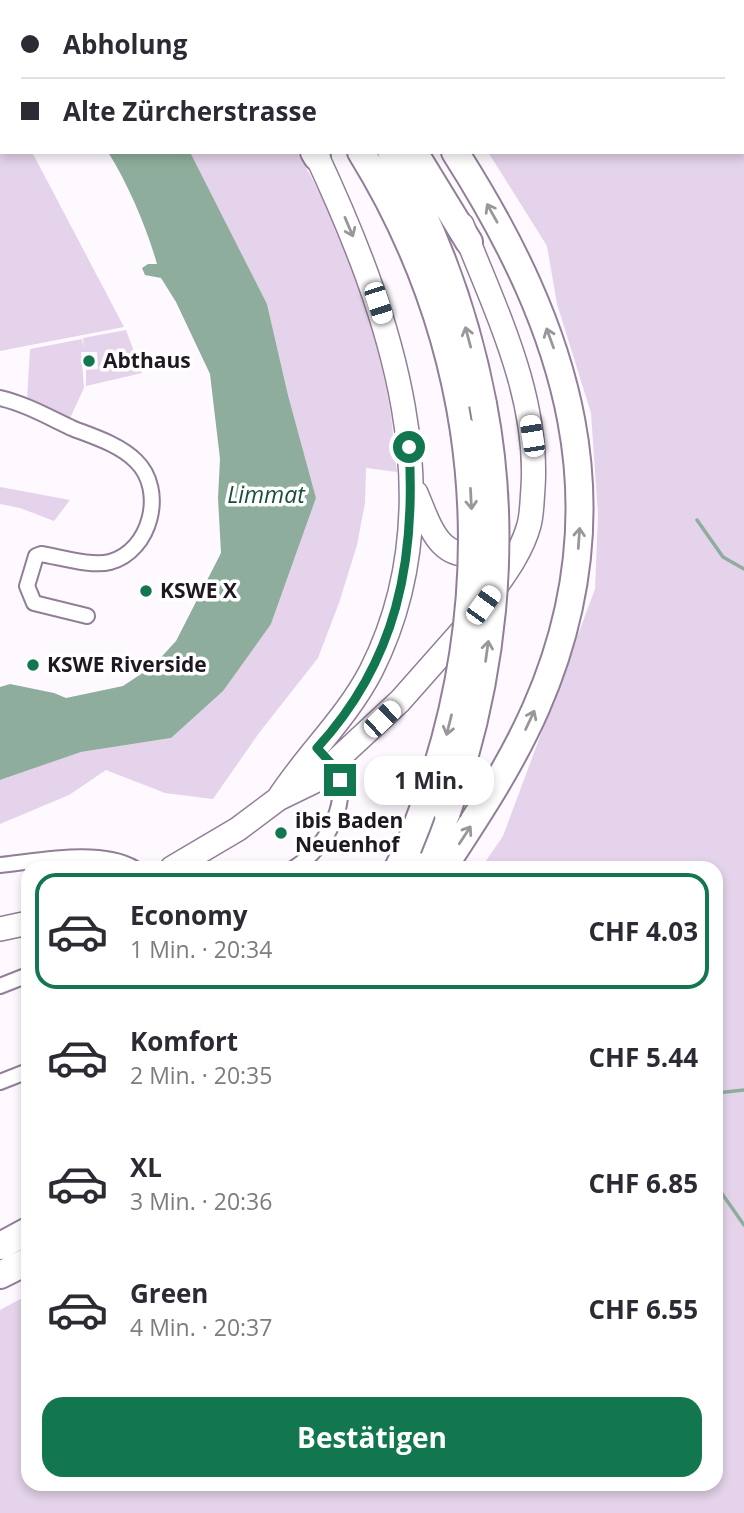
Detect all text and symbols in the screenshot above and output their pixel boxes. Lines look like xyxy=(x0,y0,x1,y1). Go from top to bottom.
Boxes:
text: Abholung xyxy=(63,26,187,62)
text: Alte Zürcherstrasse xyxy=(63,93,317,129)
one-way arrow xyxy=(485,203,499,223)
one-way arrow xyxy=(343,216,356,237)
car xyxy=(362,280,395,326)
one-way arrow xyxy=(461,327,474,349)
one-way arrow xyxy=(543,327,555,349)
place label: Abthaus xyxy=(103,346,191,374)
marker: Abthaus xyxy=(81,353,97,369)
car xyxy=(519,414,546,458)
route start xyxy=(393,431,425,463)
water label: Limmat xyxy=(227,478,306,510)
one-way arrow xyxy=(465,487,478,510)
one-way arrow xyxy=(573,527,586,549)
place label: KSWE X xyxy=(160,576,237,604)
car xyxy=(463,582,504,628)
marker: KSWE X xyxy=(138,583,154,599)
one-way arrow xyxy=(481,640,494,663)
place label: KSWE Riverside xyxy=(47,650,207,678)
marker: KSWE Riverside xyxy=(25,657,41,673)
car xyxy=(360,697,405,741)
one-way arrow xyxy=(524,710,537,732)
one-way arrow xyxy=(442,713,455,735)
callout: 1 Min. xyxy=(364,756,494,804)
route end xyxy=(324,764,356,796)
text: 1 Min. xyxy=(394,764,464,796)
place label: ibis Baden Neuenhof xyxy=(295,806,403,858)
marker: ibis Baden Neuenhof xyxy=(273,825,289,841)
one-way arrow xyxy=(457,826,472,845)
text: Economy xyxy=(130,897,248,933)
icon: car xyxy=(46,900,109,963)
text: CHF 4.03 xyxy=(589,913,698,949)
text: 1 Min. · 20:34 xyxy=(130,933,272,965)
text: Komfort xyxy=(130,1023,238,1059)
icon: car xyxy=(46,1026,109,1089)
text: CHF 5.44 xyxy=(589,1039,698,1075)
text: 2 Min. · 20:35 xyxy=(130,1059,272,1091)
text: XL xyxy=(130,1149,162,1185)
icon: car xyxy=(46,1152,109,1215)
text: CHF 6.85 xyxy=(589,1165,698,1201)
text: 3 Min. · 20:36 xyxy=(130,1185,272,1217)
text: Green xyxy=(130,1275,208,1311)
icon: car xyxy=(46,1278,109,1341)
text: CHF 6.55 xyxy=(589,1291,698,1327)
text: 4 Min. · 20:37 xyxy=(130,1311,272,1343)
button: Bestätigen xyxy=(42,1397,702,1477)

